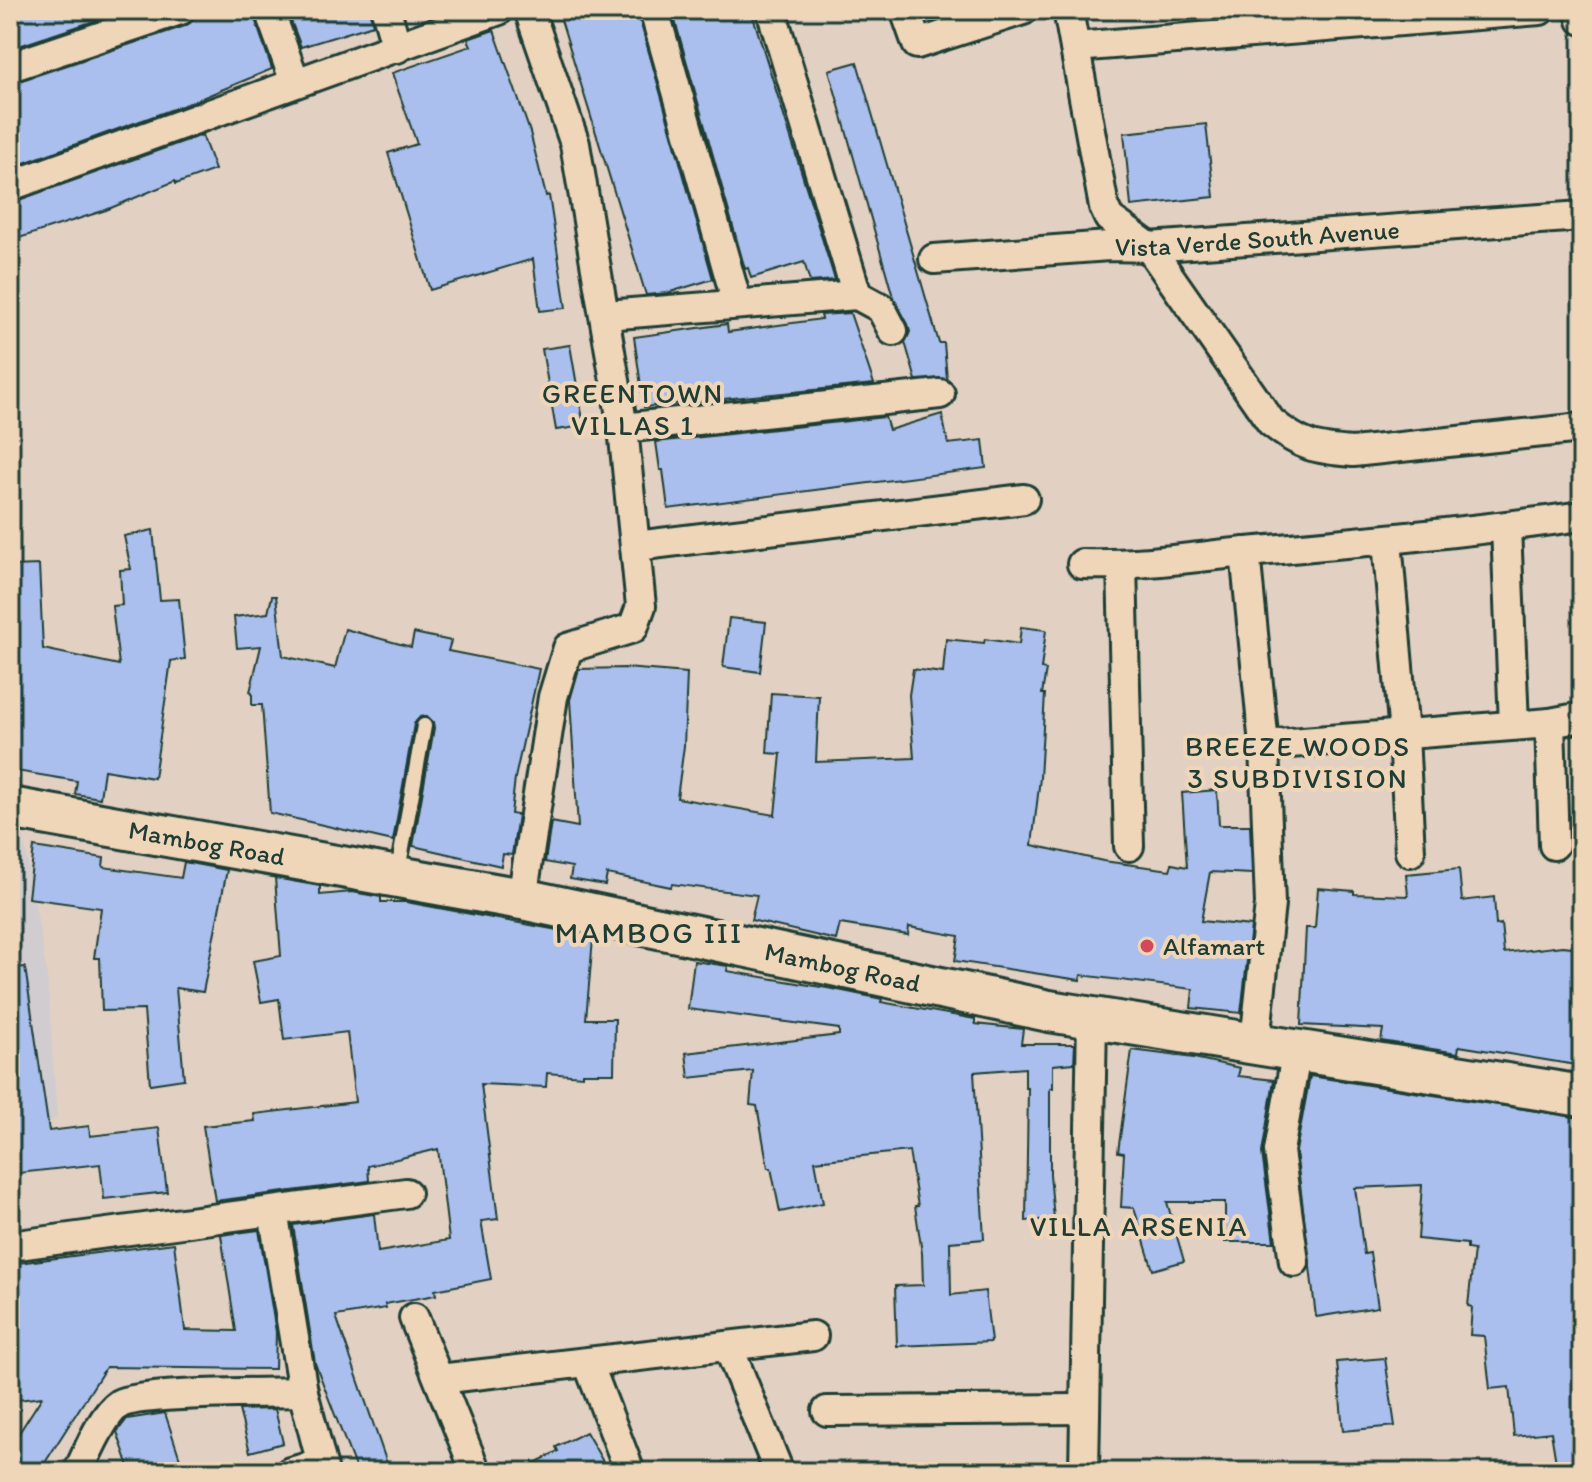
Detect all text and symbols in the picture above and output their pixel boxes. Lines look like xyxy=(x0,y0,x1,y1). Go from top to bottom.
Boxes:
street label: Vista Verde South Avenue xyxy=(1114,213,1401,263)
district label: GREENTOWN VILLAS 1 xyxy=(542,376,724,442)
district label: BREEZE WOODS 3 SUBDIVISION xyxy=(1185,729,1411,795)
street label: Mambog Road xyxy=(126,813,288,873)
district label: MAMBOG III xyxy=(555,914,743,951)
place label: Alfamart xyxy=(1163,930,1265,962)
street label: Mambog Road xyxy=(762,935,924,999)
marker: Alfamart xyxy=(1138,937,1156,955)
district label: VILLA ARSENIA xyxy=(1030,1209,1248,1243)

